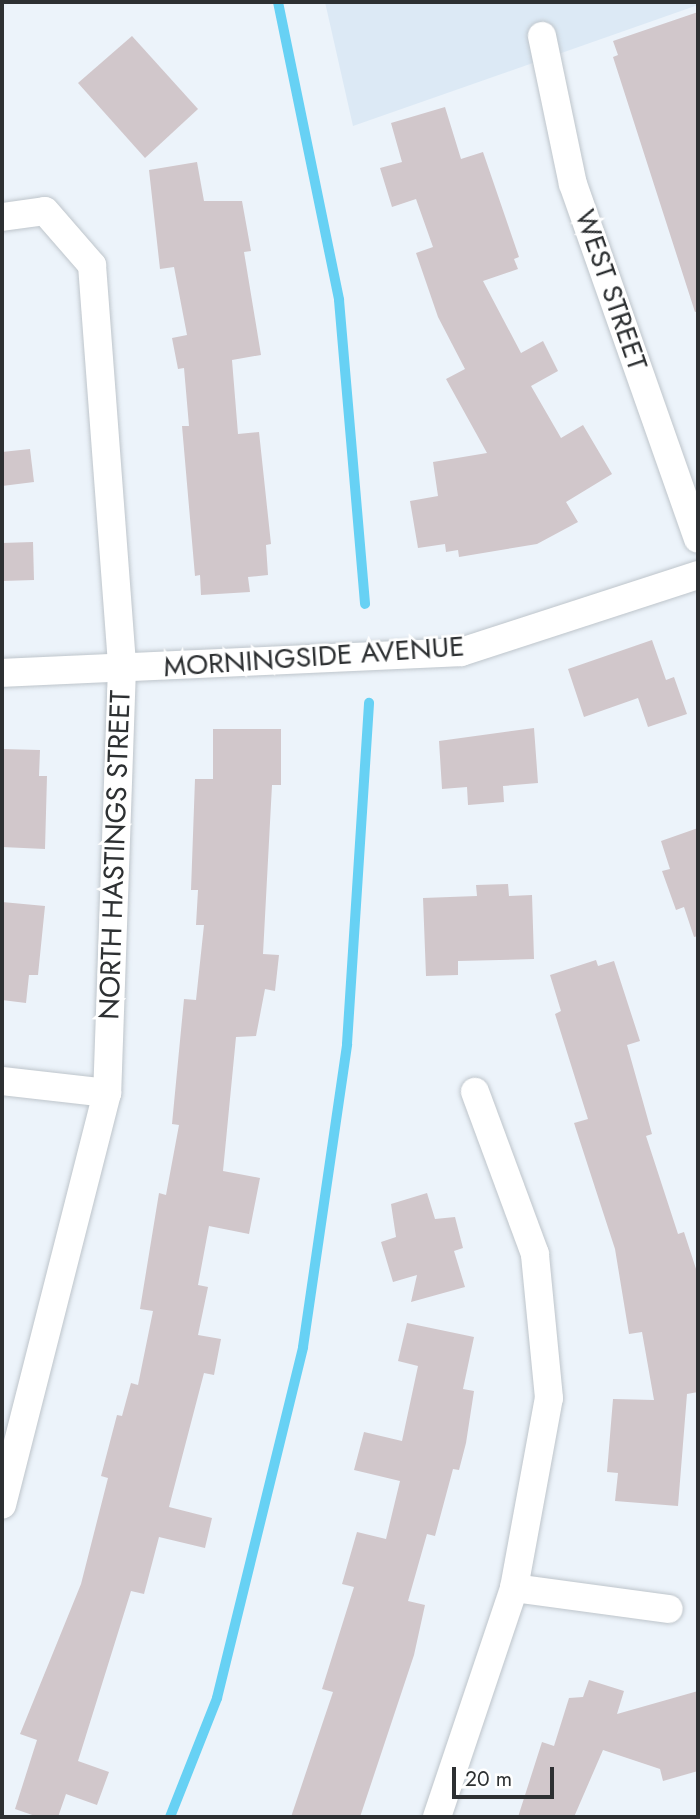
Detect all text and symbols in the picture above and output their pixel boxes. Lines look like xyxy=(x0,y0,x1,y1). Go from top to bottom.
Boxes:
street label: WEST STREET xyxy=(568,205,654,375)
street label: MORNINGSIDE AVENUE xyxy=(162,630,466,684)
street label: NORTH HASTINGS STREET xyxy=(92,690,138,1020)
scale bar xyxy=(455,1752,556,1796)
text: 20 m xyxy=(465,1764,512,1794)

